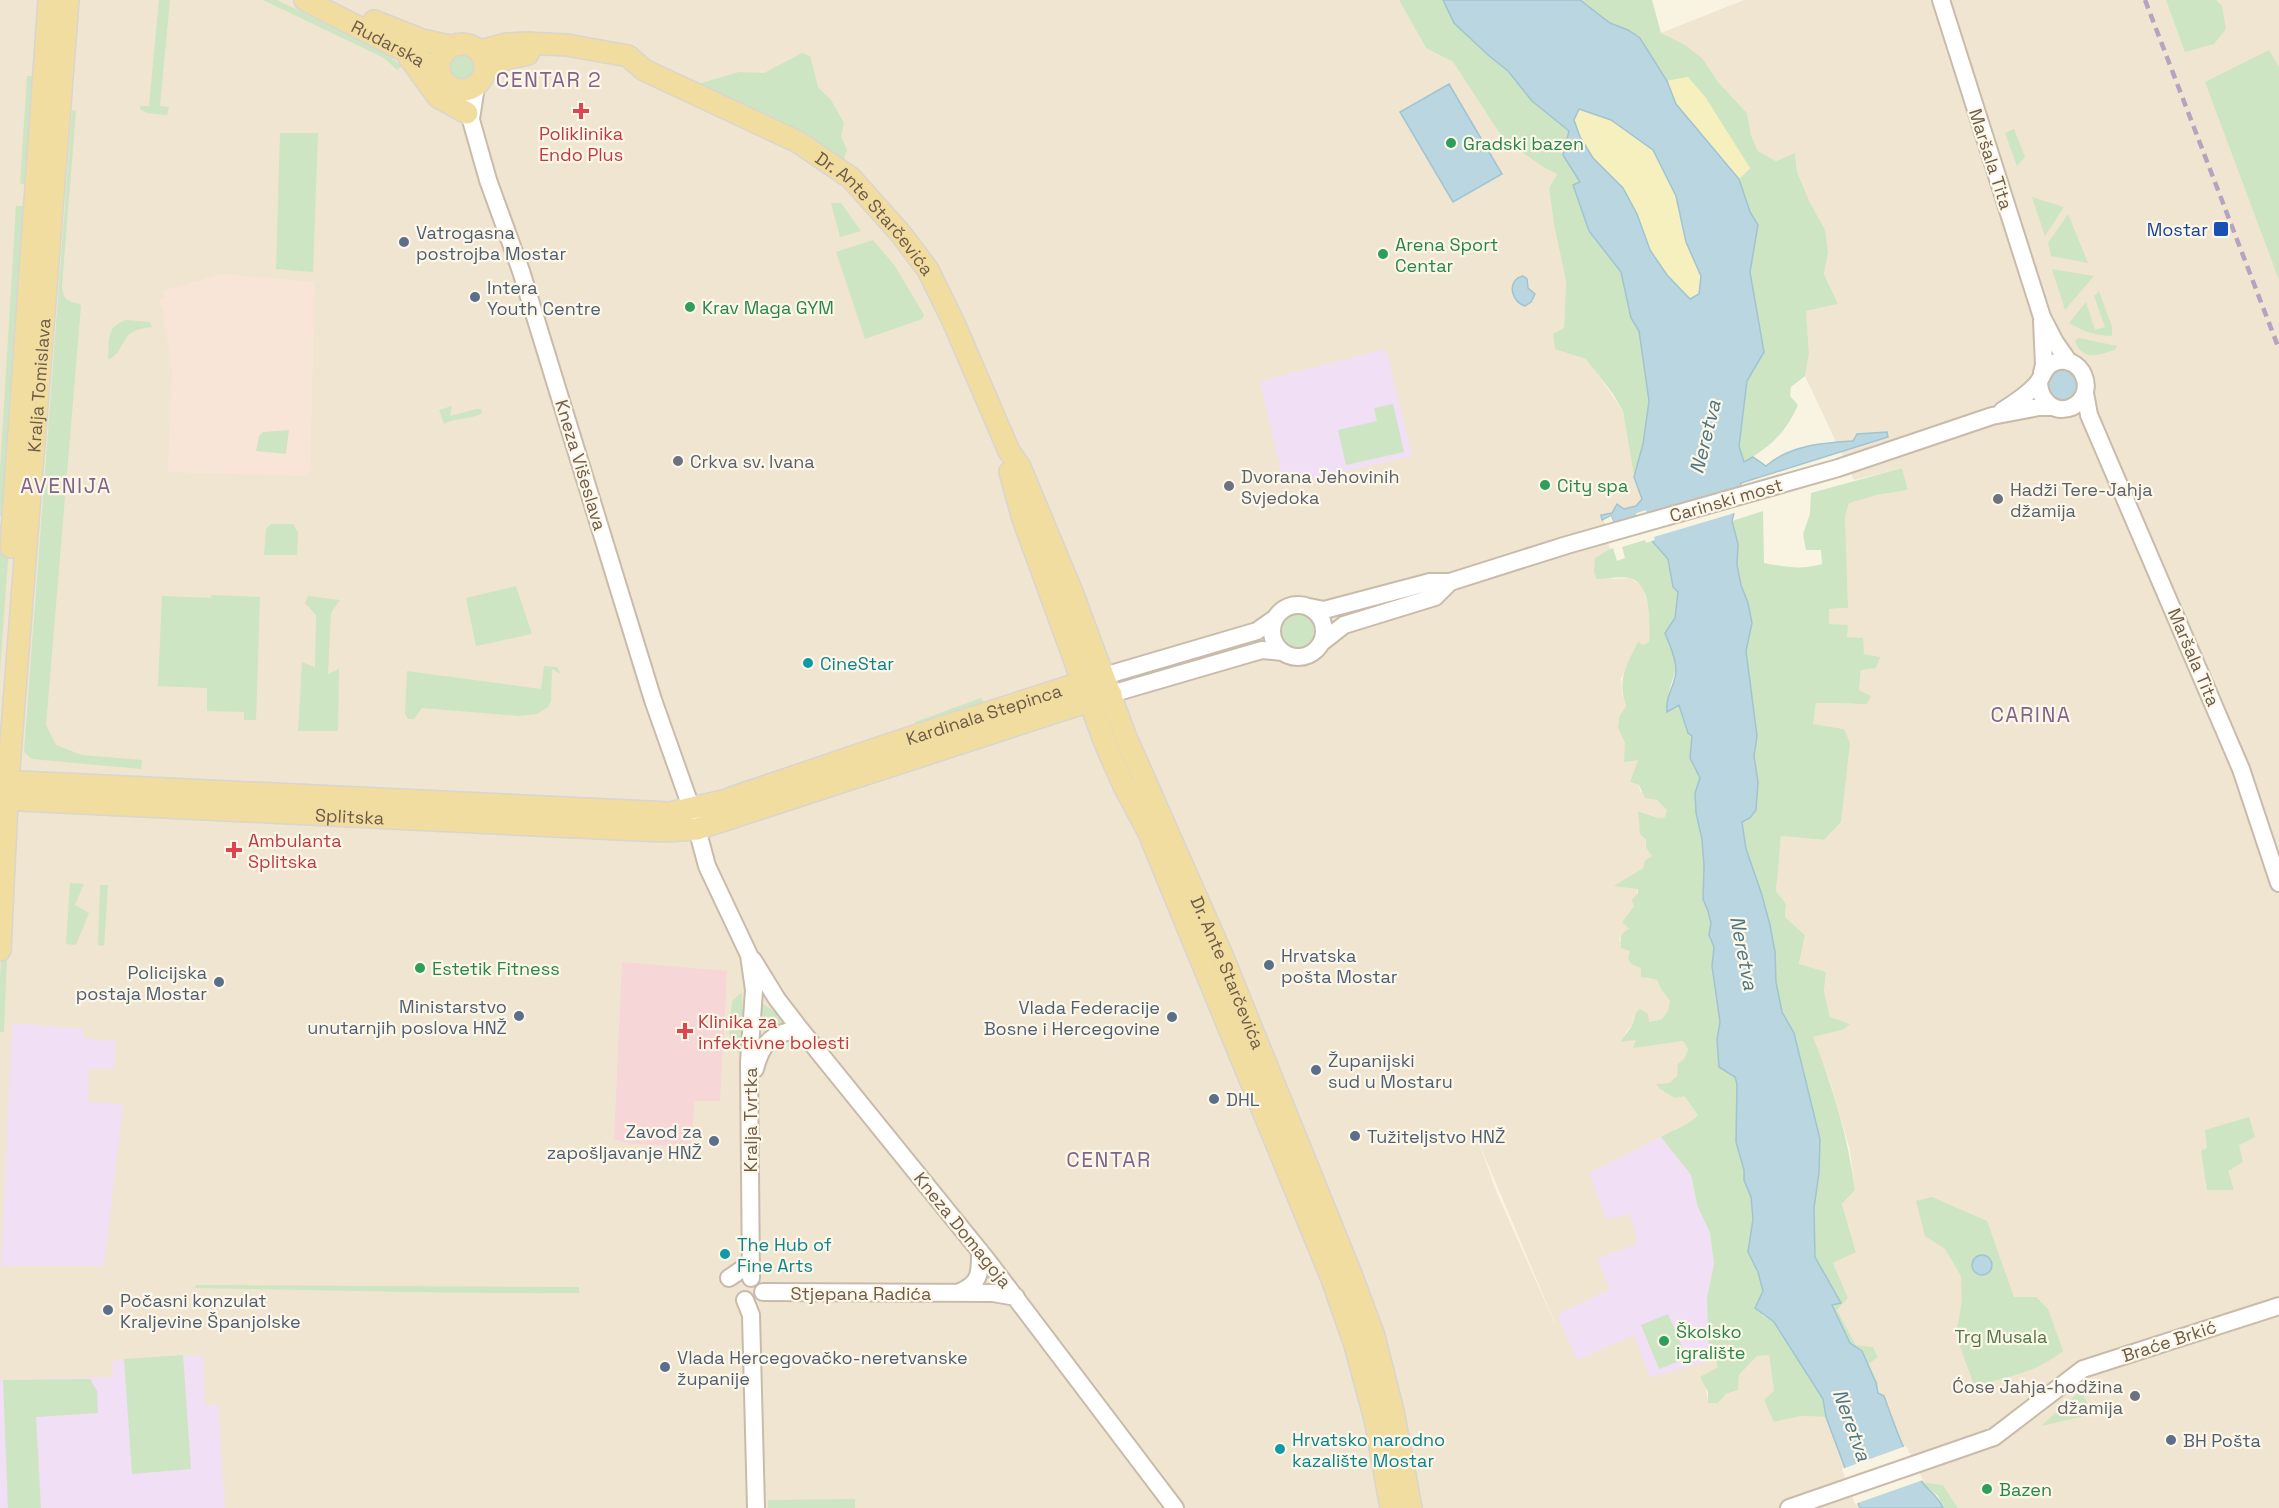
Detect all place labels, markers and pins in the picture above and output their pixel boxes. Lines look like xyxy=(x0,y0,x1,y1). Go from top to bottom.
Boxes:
marker: Poliklinika Endo Plus xyxy=(572,102,590,120)
place label: Poliklinika Endo Plus xyxy=(539,122,623,166)
place label: Gradski bazen xyxy=(1463,132,1584,155)
marker: Gradski bazen xyxy=(1444,136,1458,150)
place label: Mostar xyxy=(2147,218,2208,241)
marker: Mostar xyxy=(2212,220,2230,238)
place label: Vatrogasna postrojba Mostar xyxy=(416,221,566,265)
place label: Arena Sport Centar xyxy=(1395,233,1498,277)
marker: Vatrogasna postrojba Mostar xyxy=(397,235,411,249)
marker: Arena Sport Centar xyxy=(1376,247,1390,261)
place label: Intera Youth Centre xyxy=(487,276,601,320)
marker: Intera Youth Centre xyxy=(468,290,482,304)
place label: Krav Maga GYM xyxy=(702,296,834,319)
marker: Krav Maga GYM xyxy=(683,300,697,314)
place label: Crkva sv. Ivana xyxy=(690,450,815,473)
marker: Crkva sv. Ivana xyxy=(671,454,685,468)
place label: Dvorana Jehovinih Svjedoka xyxy=(1241,465,1399,509)
place label: City spa xyxy=(1557,474,1628,497)
marker: City spa xyxy=(1538,478,1552,492)
place label: Hadži Tere-Jahja džamija xyxy=(2010,478,2153,522)
marker: Dvorana Jehovinih Svjedoka xyxy=(1222,479,1236,493)
marker: Hadži Tere-Jahja džamija xyxy=(1991,492,2005,506)
place label: CineStar xyxy=(820,652,894,675)
marker: CineStar xyxy=(801,656,815,670)
place label: Ambulanta Splitska xyxy=(248,829,342,873)
marker: Ambulanta Splitska xyxy=(225,841,243,859)
place label: Hrvatska pošta Mostar xyxy=(1281,944,1398,988)
place label: Estetik Fitness xyxy=(432,957,560,980)
marker: Hrvatska pošta Mostar xyxy=(1262,958,1276,972)
place label: Policijska postaja Mostar xyxy=(76,961,207,1005)
marker: Estetik Fitness xyxy=(413,961,427,975)
marker: Policijska postaja Mostar xyxy=(212,975,226,989)
place label: Ministarstvo unutarnjih poslova HNŽ xyxy=(307,995,507,1039)
place label: Vlada Federacije Bosne i Hercegovine xyxy=(984,996,1160,1040)
marker: Ministarstvo unutarnjih poslova HNŽ xyxy=(512,1009,526,1023)
place label: Klinika za infektivne bolesti xyxy=(698,1010,850,1054)
marker: Vlada Federacije Bosne i Hercegovine xyxy=(1165,1010,1179,1024)
marker: Klinika za infektivne bolesti xyxy=(676,1022,694,1040)
place label: Županijski sud u Mostaru xyxy=(1328,1049,1453,1093)
marker: Županijski sud u Mostaru xyxy=(1309,1063,1323,1077)
place label: DHL xyxy=(1226,1088,1260,1111)
marker: DHL xyxy=(1207,1092,1221,1106)
place label: Zavod za zapošljavanje HNŽ xyxy=(547,1120,702,1164)
place label: Tužiteljstvo HNŽ xyxy=(1367,1125,1505,1148)
marker: Tužiteljstvo HNŽ xyxy=(1348,1129,1362,1143)
marker: Zavod za zapošljavanje HNŽ xyxy=(707,1134,721,1148)
place label: The Hub of Fine Arts xyxy=(737,1233,832,1277)
marker: The Hub of Fine Arts xyxy=(718,1247,732,1261)
place label: Počasni konzulat Kraljevine Španjolske xyxy=(120,1289,301,1333)
marker: Počasni konzulat Kraljevine Španjolske xyxy=(101,1303,115,1317)
place label: Školsko igralište xyxy=(1676,1320,1746,1364)
marker: Školsko igralište xyxy=(1657,1334,1671,1348)
place label: Vlada Hercegovačko-neretvanske županije xyxy=(677,1346,968,1390)
marker: Vlada Hercegovačko-neretvanske županije xyxy=(658,1360,672,1374)
place label: Ćose Jahja-hodžina džamija xyxy=(1952,1375,2123,1419)
marker: Ćose Jahja-hodžina džamija xyxy=(2128,1389,2142,1403)
place label: Hrvatsko narodno kazalište Mostar xyxy=(1292,1428,1445,1472)
place label: BH Pošta xyxy=(2183,1429,2261,1452)
marker: BH Pošta xyxy=(2164,1433,2178,1447)
marker: Hrvatsko narodno kazalište Mostar xyxy=(1273,1442,1287,1456)
place label: Bazen xyxy=(1999,1478,2052,1501)
marker: Bazen xyxy=(1980,1482,1994,1496)

